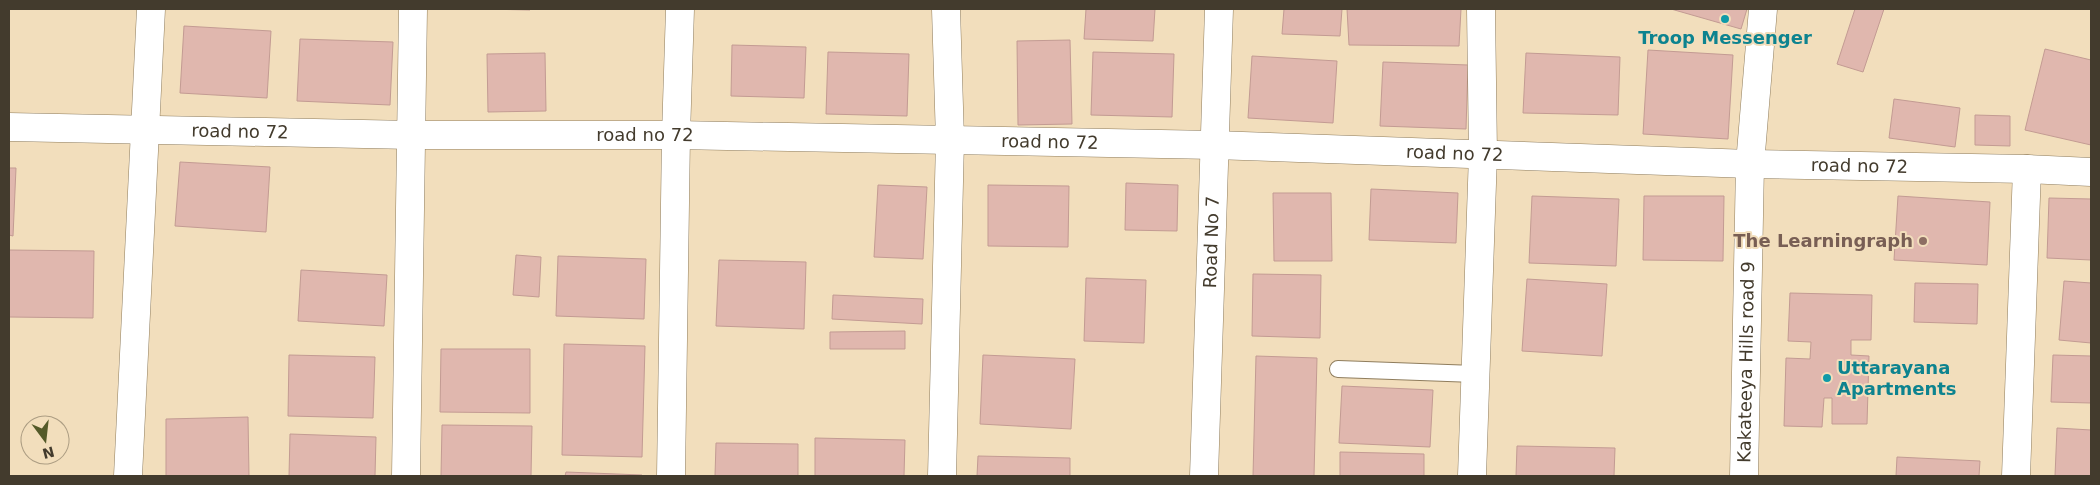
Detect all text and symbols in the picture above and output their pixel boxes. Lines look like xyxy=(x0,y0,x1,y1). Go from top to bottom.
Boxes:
marker: Troop Messenger xyxy=(1719,13,1731,25)
place label: Troop Messenger xyxy=(1638,27,1812,48)
street label: road no 72 xyxy=(191,120,289,143)
street label: road no 72 xyxy=(596,124,694,145)
street label: road no 72 xyxy=(1001,130,1099,153)
street label: road no 72 xyxy=(1406,141,1504,165)
street label: road no 72 xyxy=(1811,154,1908,177)
street label: Road No 7 xyxy=(1199,195,1223,289)
place label: The Learningraph xyxy=(1733,230,1913,251)
marker: The Learningraph xyxy=(1917,235,1929,247)
street label: Kakateeya Hills road 9 xyxy=(1733,261,1758,463)
place label: Uttarayana Apartments xyxy=(1837,357,1957,399)
marker: Uttarayana Apartments xyxy=(1821,372,1833,384)
north arrow xyxy=(20,415,70,465)
text: N xyxy=(41,443,56,462)

